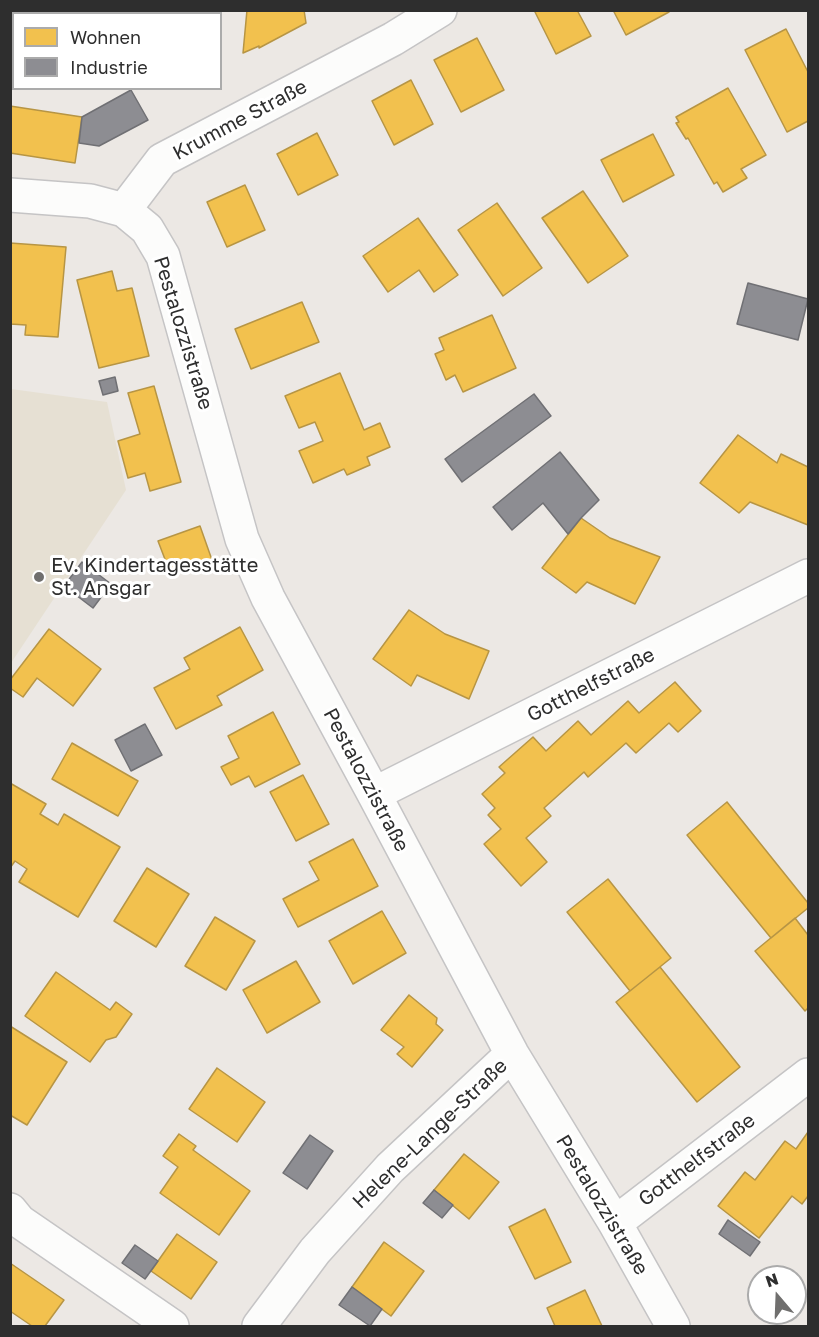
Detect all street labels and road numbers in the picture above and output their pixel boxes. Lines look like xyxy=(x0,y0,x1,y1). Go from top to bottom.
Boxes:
street label: Krumme Straße xyxy=(169,75,311,165)
street label: Pestalozzistraße xyxy=(148,253,218,413)
street label: Gotthelfstraße xyxy=(523,643,659,727)
street label: Pestalozzistraße xyxy=(318,704,414,856)
street label: Helene-Lange-Straße xyxy=(348,1054,512,1214)
street label: Gotthelfstraße xyxy=(634,1108,760,1212)
street label: Pestalozzistraße xyxy=(551,1131,653,1279)

